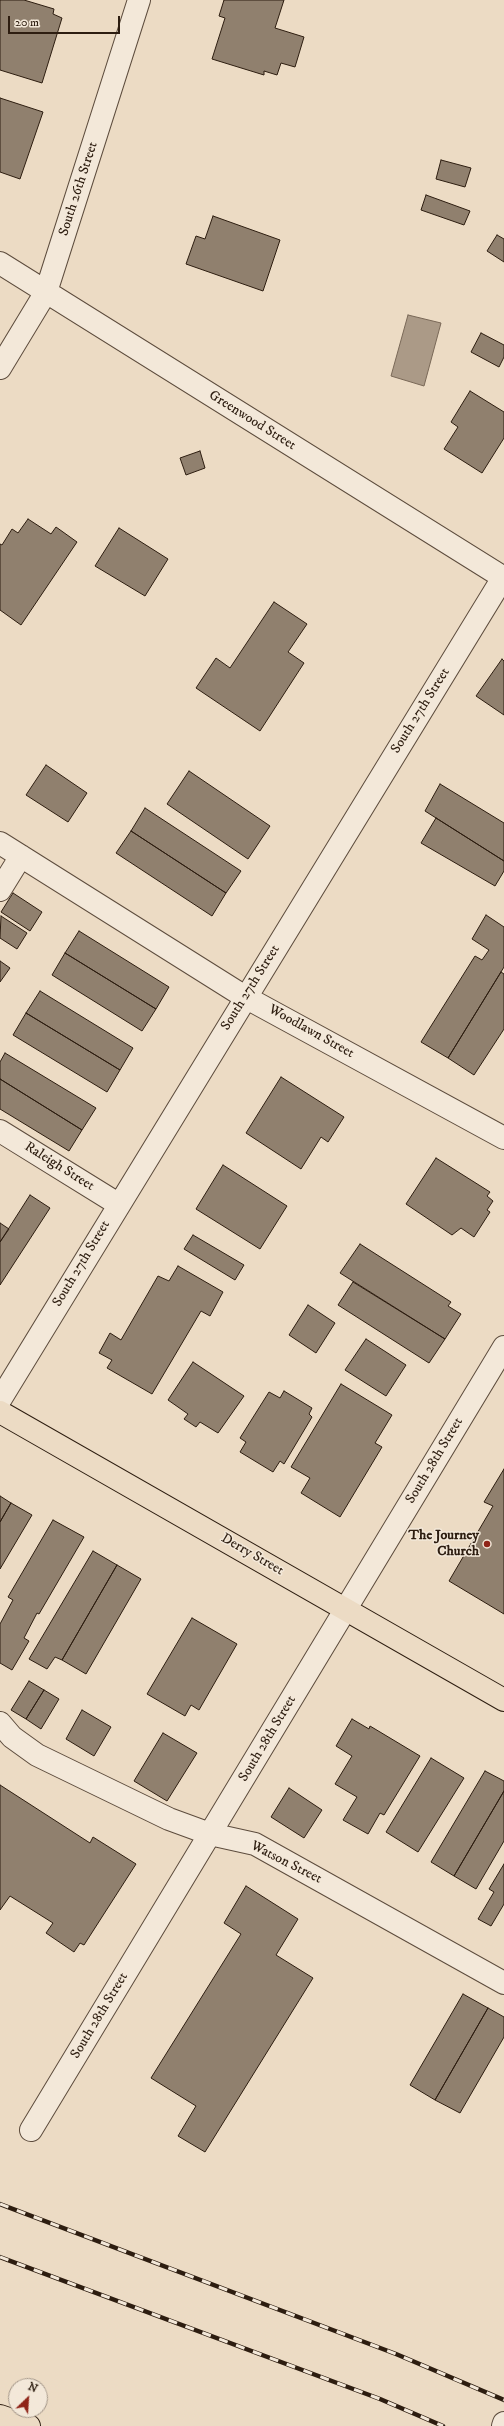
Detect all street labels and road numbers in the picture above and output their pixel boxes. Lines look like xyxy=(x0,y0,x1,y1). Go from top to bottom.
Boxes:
street label: South 26th Street xyxy=(56,140,102,238)
street label: Greenwood Street xyxy=(205,388,299,454)
street label: South 27th Street xyxy=(388,665,454,757)
street label: South 27th Street xyxy=(218,942,284,1034)
street label: Woodlawn Street xyxy=(265,1002,357,1062)
street label: Raleigh Street xyxy=(21,1139,97,1195)
street label: South 27th Street xyxy=(50,1218,114,1310)
street label: South 28th Street xyxy=(403,1415,467,1507)
street label: Derry Street xyxy=(218,1530,286,1580)
street label: South 28th Street xyxy=(236,1693,300,1785)
street label: Watson Street xyxy=(248,1838,324,1888)
street label: South 28th Street xyxy=(68,1970,132,2062)

